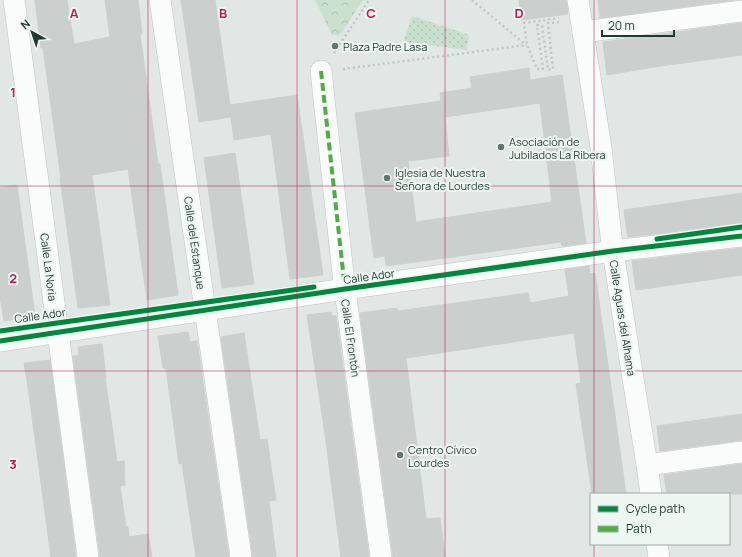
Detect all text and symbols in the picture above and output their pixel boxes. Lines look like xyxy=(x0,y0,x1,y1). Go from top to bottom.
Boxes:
text: A xyxy=(70,4,79,22)
text: B xyxy=(219,4,227,22)
text: C xyxy=(366,4,376,22)
text: D xyxy=(514,4,524,22)
north arrow xyxy=(12,12,52,52)
scale bar xyxy=(602,12,674,38)
text: N xyxy=(17,16,33,32)
text: 20 m xyxy=(608,17,635,34)
place label: Plaza Padre Lasa xyxy=(343,39,427,54)
marker: Plaza Padre Lasa xyxy=(330,41,340,51)
text: 1 xyxy=(10,83,16,101)
place label: Asociación de Jubilados La Ribera xyxy=(509,134,606,162)
marker: Asociación de Jubilados La Ribera xyxy=(496,142,506,152)
place label: Iglesia de Nuestra Señora de Lourdes xyxy=(395,165,490,193)
marker: Iglesia de Nuestra Señora de Lourdes xyxy=(382,173,392,183)
street label: Calle del Estanque xyxy=(181,195,209,291)
street label: Calle La Noria xyxy=(37,232,61,302)
street label: Calle Aguas del Alhama xyxy=(606,259,640,377)
street label: Calle Ador xyxy=(342,265,396,287)
text: 2 xyxy=(9,269,17,287)
street label: Calle El Frontón xyxy=(338,298,364,378)
street label: Calle Ador xyxy=(13,304,67,326)
place label: Centro Cívico Lourdes xyxy=(408,442,477,470)
marker: Centro Cívico Lourdes xyxy=(395,450,405,460)
text: 3 xyxy=(9,455,17,473)
legend xyxy=(590,493,730,545)
text: Cycle path xyxy=(626,500,685,517)
text: Path xyxy=(626,520,652,537)

